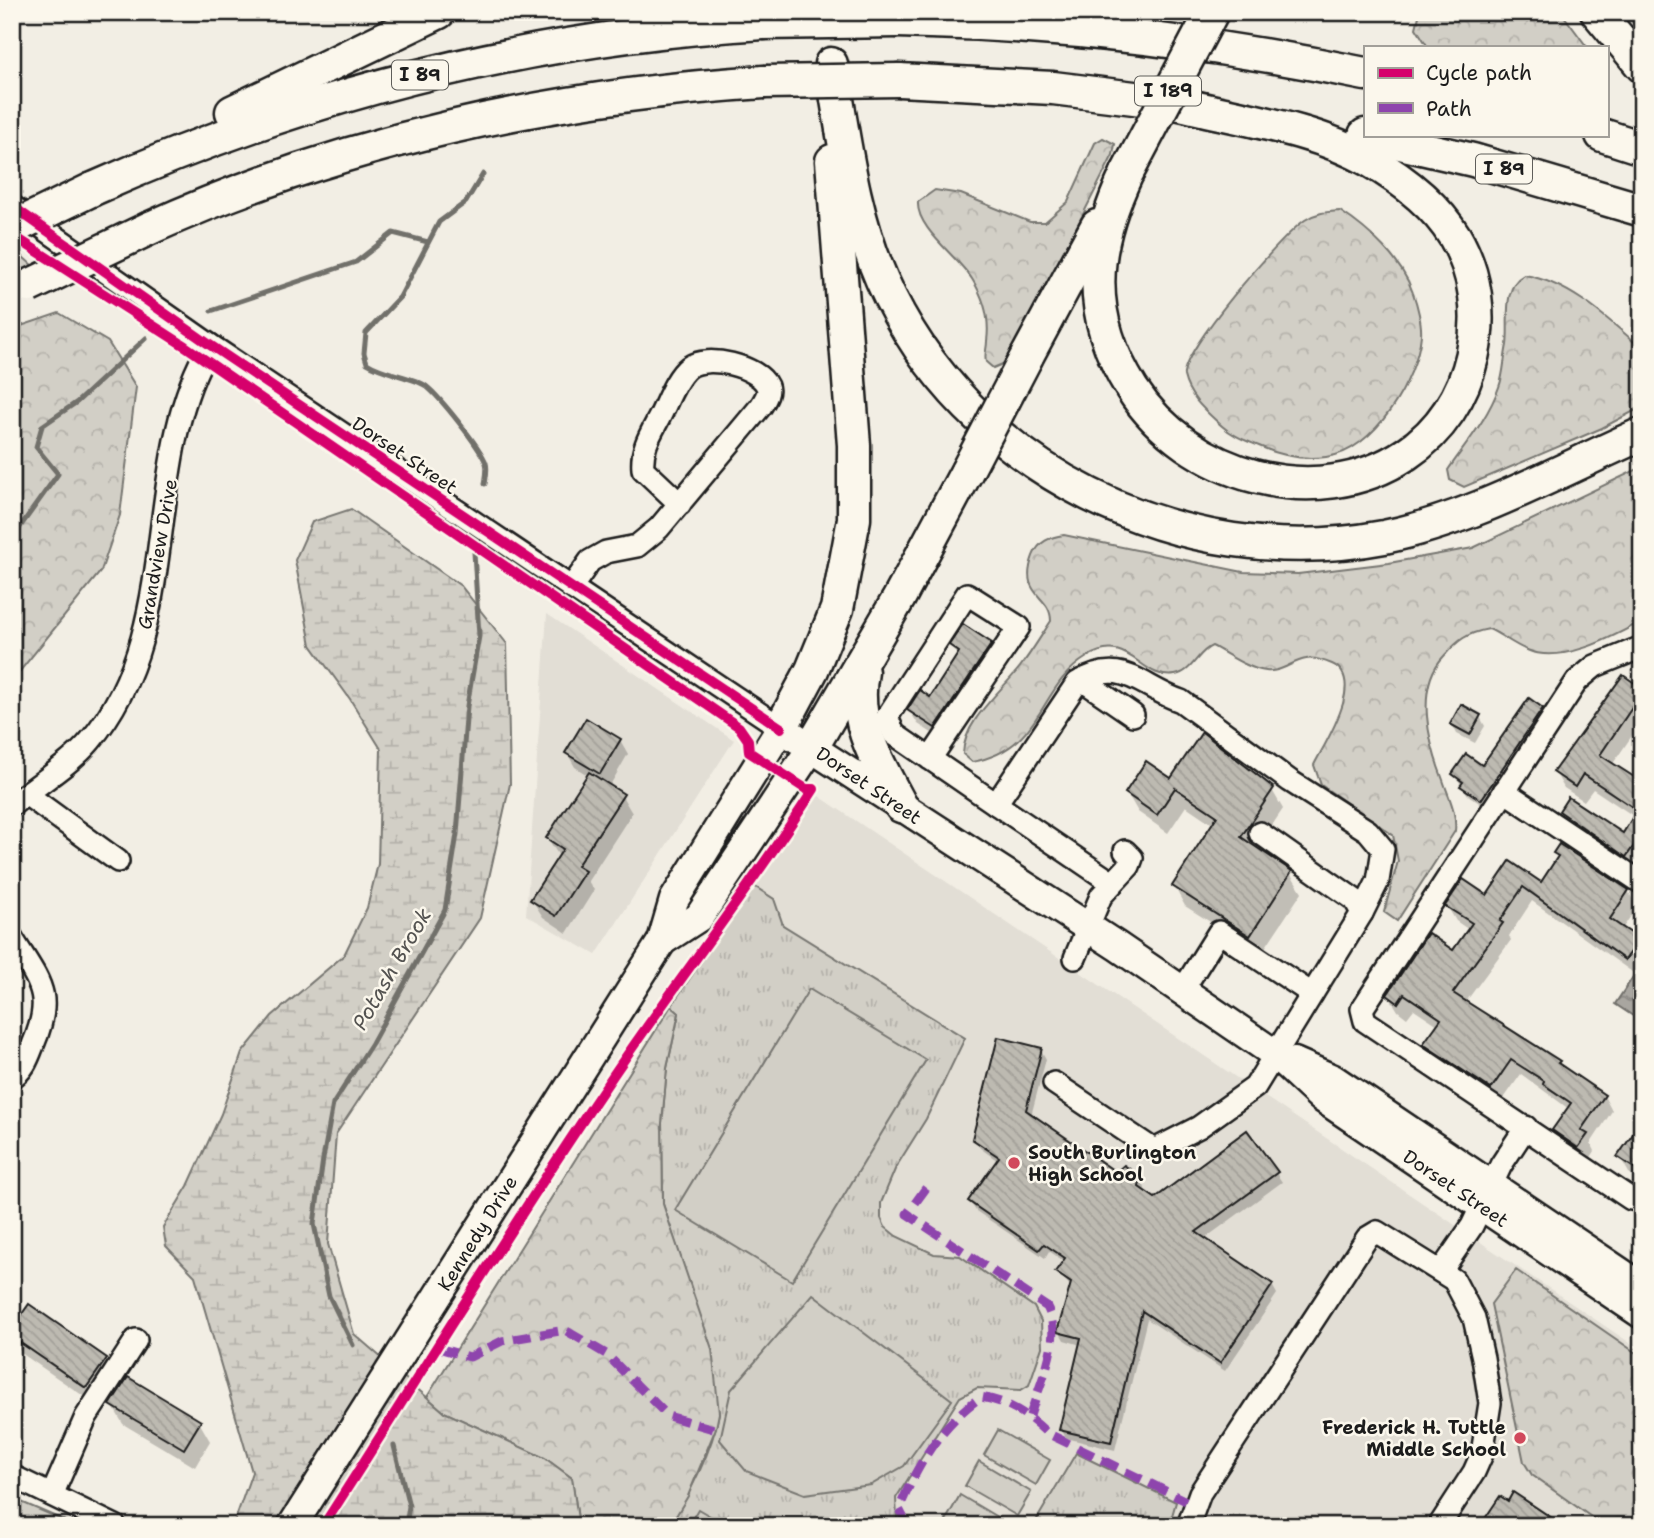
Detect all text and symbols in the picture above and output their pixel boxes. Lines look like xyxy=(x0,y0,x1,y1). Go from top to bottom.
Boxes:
legend xyxy=(1364,46,1608,136)
text: Cycle path xyxy=(1426,59,1532,87)
road number: I 89 xyxy=(392,60,448,90)
road number: I 189 xyxy=(1135,76,1201,106)
text: Path xyxy=(1426,95,1472,123)
road number: I 89 xyxy=(1476,154,1532,184)
street label: Dorset Street xyxy=(347,411,462,500)
street label: Grandview Drive xyxy=(132,477,183,631)
street label: Dorset Street xyxy=(811,741,926,830)
water label: Potash Brook xyxy=(346,903,438,1035)
place label: South Burlington High School xyxy=(1028,1140,1196,1187)
street label: Dorset Street xyxy=(1398,1144,1513,1233)
marker: South Burlington High School xyxy=(1006,1155,1022,1171)
street label: Kennedy Drive xyxy=(432,1171,523,1296)
place label: Frederick H. Tuttle Middle School xyxy=(1322,1415,1506,1462)
marker: Frederick H. Tuttle Middle School xyxy=(1512,1430,1528,1446)

